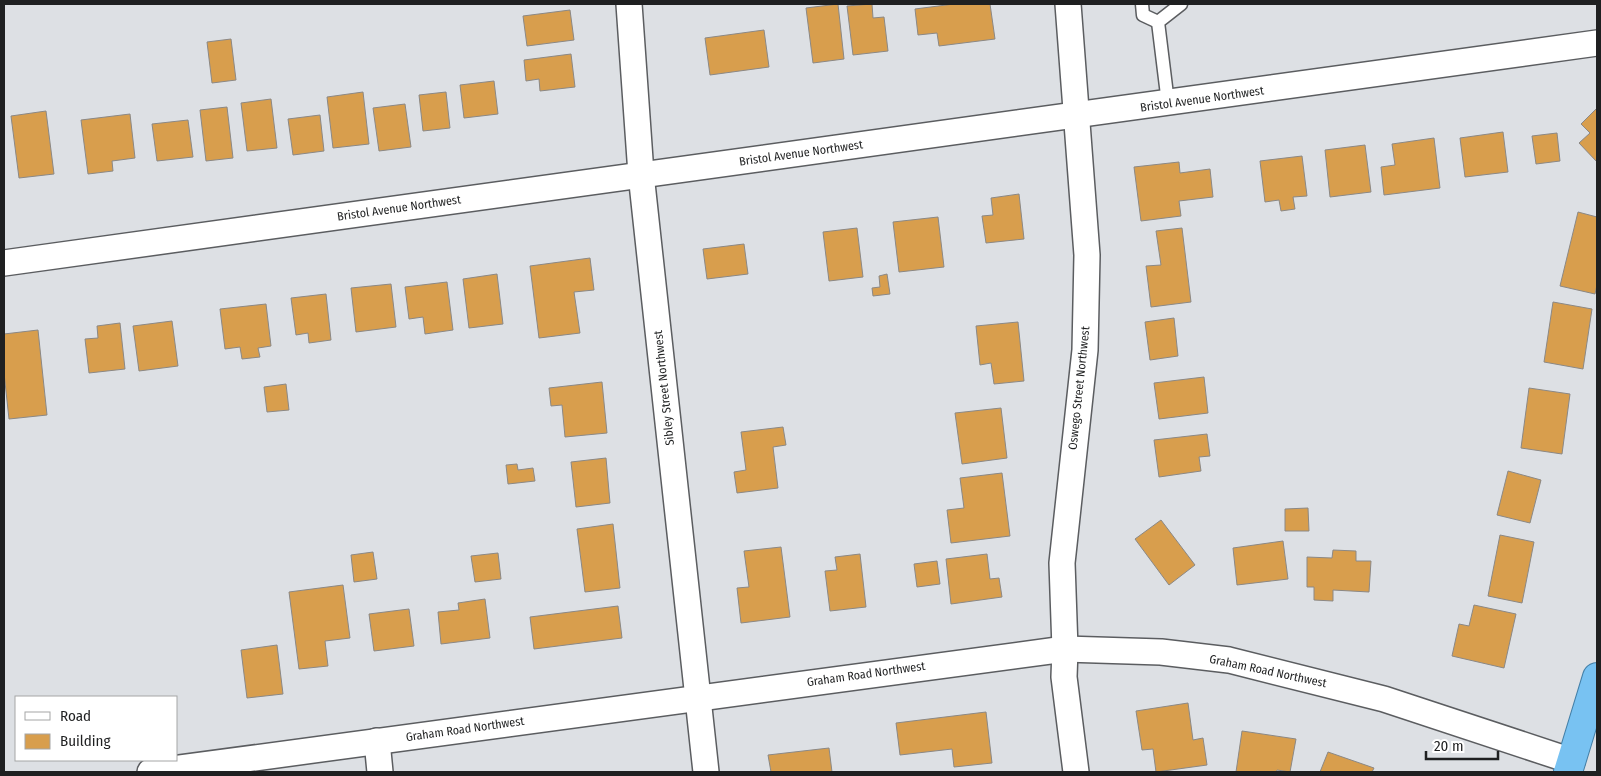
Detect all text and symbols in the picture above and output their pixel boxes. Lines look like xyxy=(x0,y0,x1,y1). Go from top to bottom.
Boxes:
street label: Bristol Avenue Northwest xyxy=(1139,83,1265,115)
street label: Bristol Avenue Northwest xyxy=(738,137,864,169)
street label: Bristol Avenue Northwest xyxy=(336,192,462,224)
street label: Oswego Street Northwest xyxy=(1066,325,1092,450)
street label: Sibley Street Northwest xyxy=(651,330,677,446)
street label: Graham Road Northwest xyxy=(1208,652,1328,690)
street label: Graham Road Northwest xyxy=(806,659,926,689)
legend xyxy=(15,696,178,761)
text: Road xyxy=(60,707,91,725)
street label: Graham Road Northwest xyxy=(405,714,525,744)
scale bar xyxy=(1426,728,1498,760)
text: Building xyxy=(60,732,111,750)
text: 20 m xyxy=(1434,737,1464,755)

